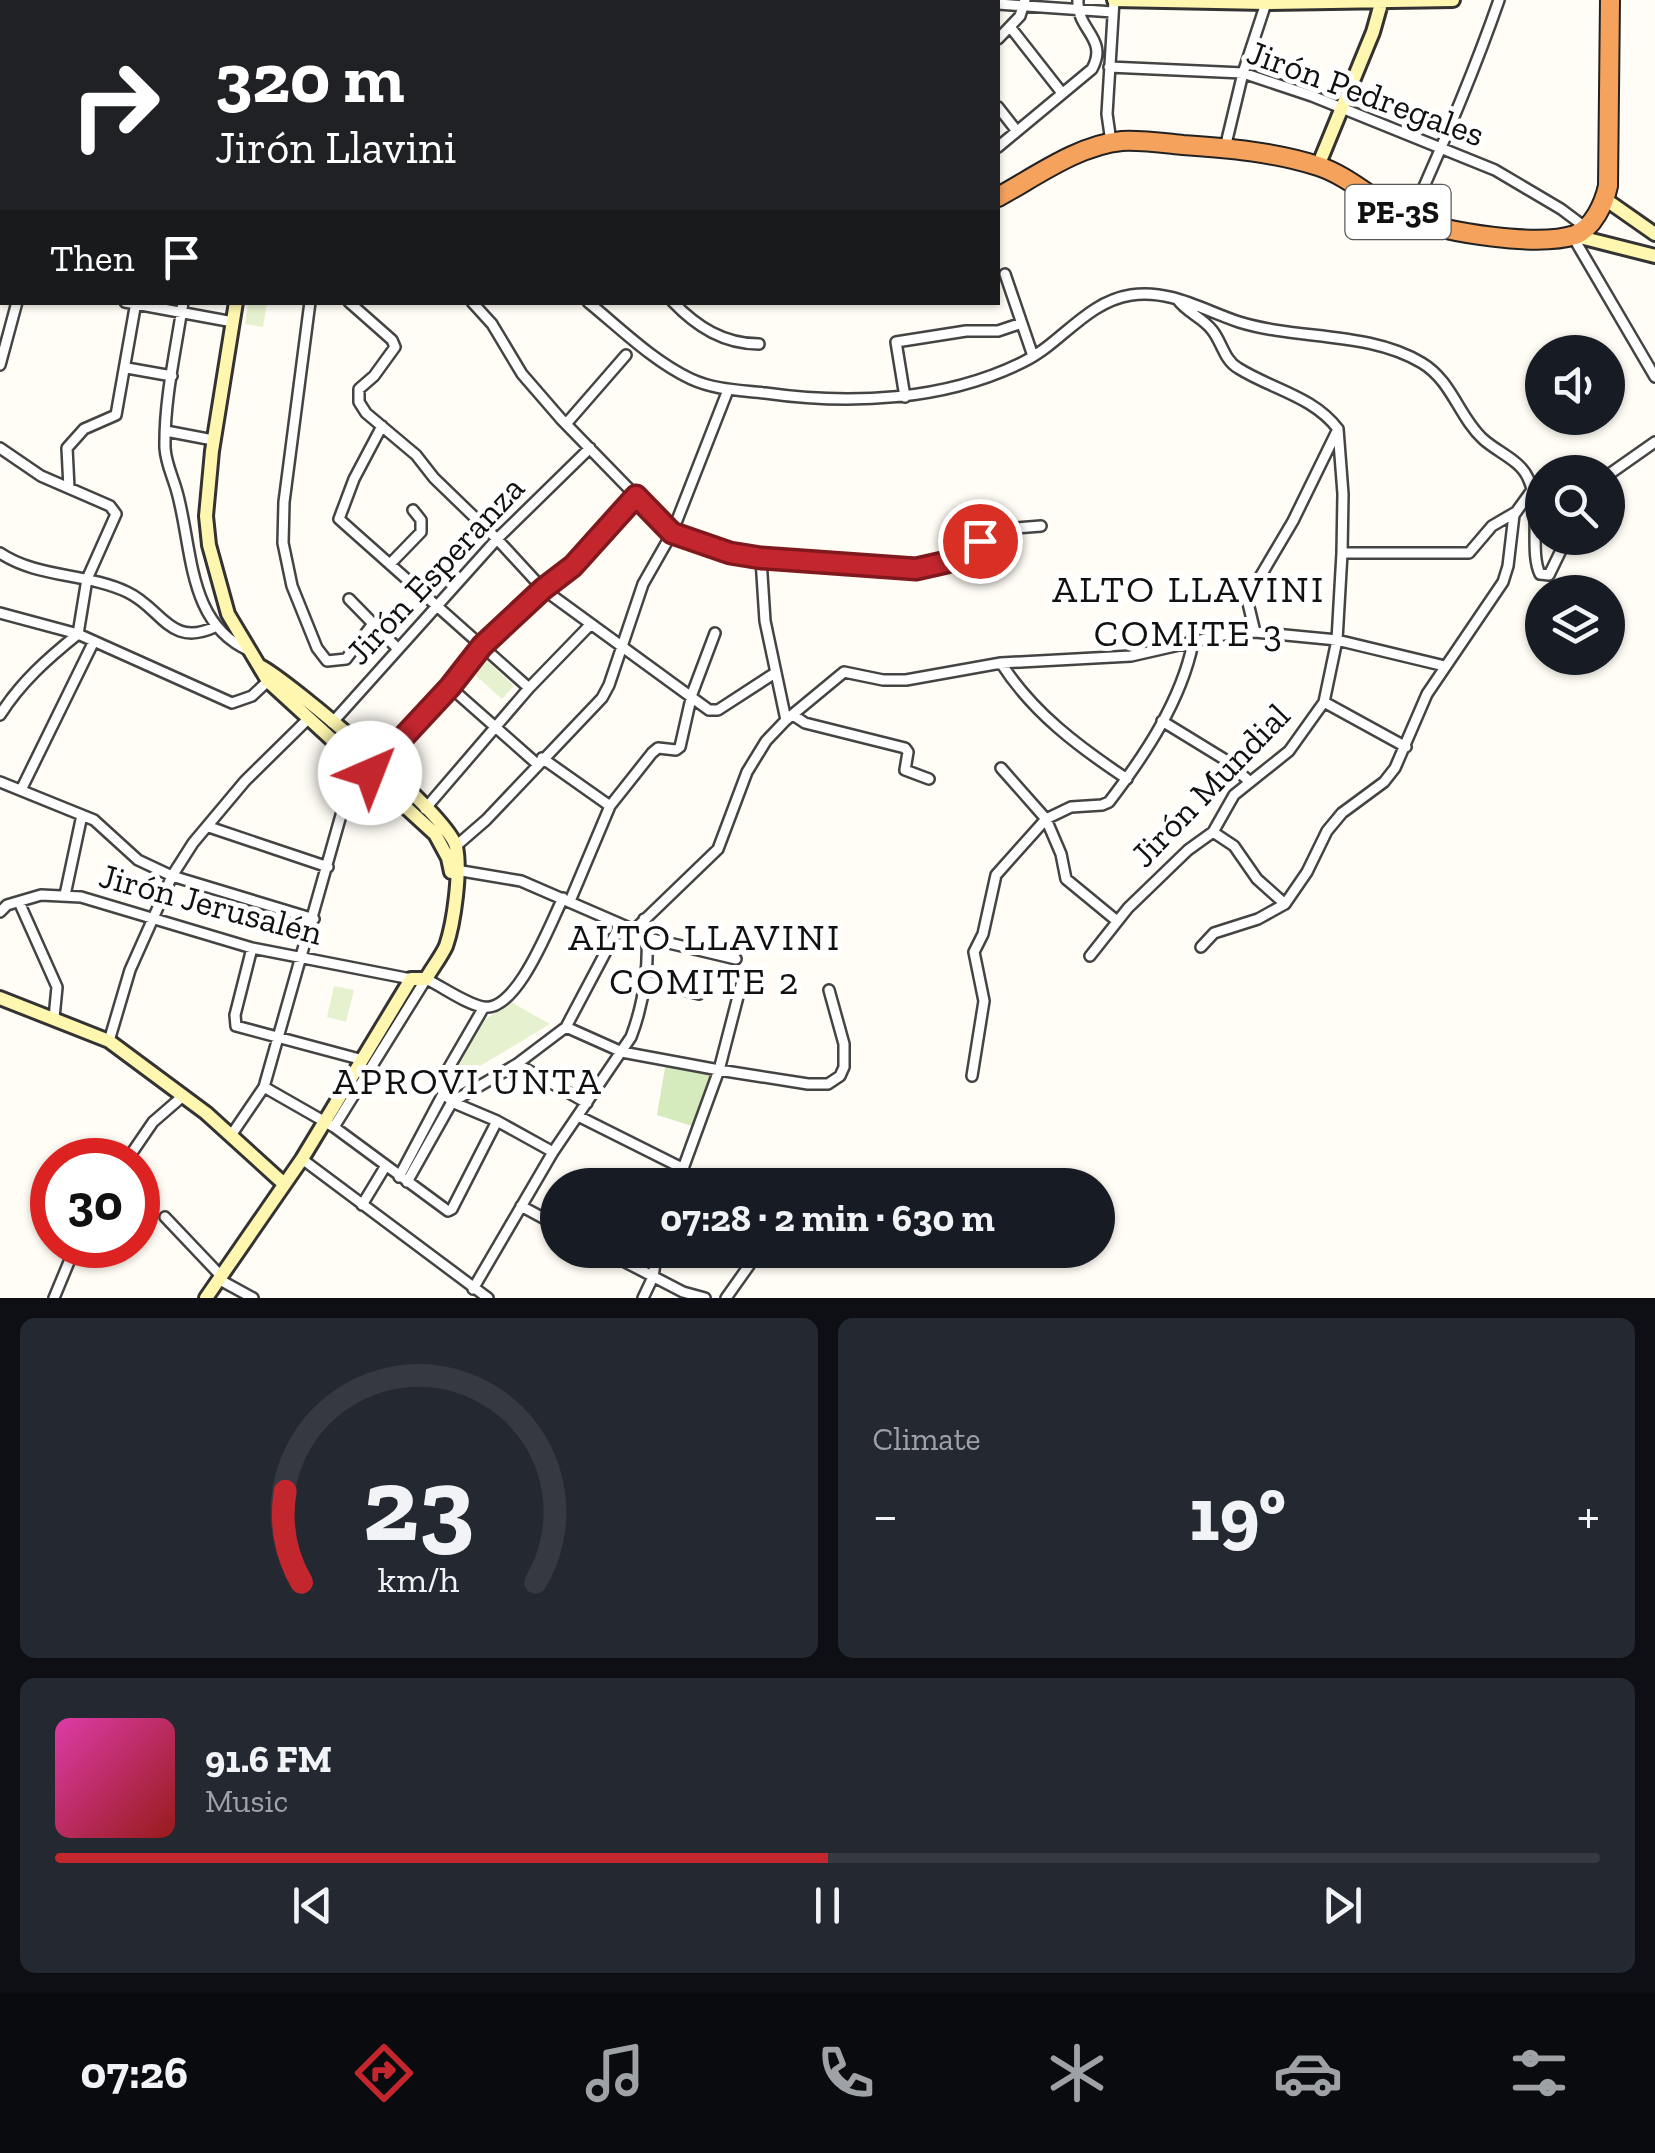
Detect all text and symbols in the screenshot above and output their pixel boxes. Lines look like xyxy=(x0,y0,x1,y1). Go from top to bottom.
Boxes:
street label: Jirón Pedregales xyxy=(1242,31,1490,155)
text: 320 m xyxy=(215,36,405,120)
icon: right xyxy=(50,40,180,170)
text: Jirón Llavini xyxy=(215,121,456,175)
road number: PE-3S xyxy=(1346,185,1450,239)
icon: arrive xyxy=(154,230,209,285)
text: Then xyxy=(50,235,134,281)
map controls xyxy=(1525,335,1625,675)
button: sound xyxy=(1525,335,1625,435)
button: search xyxy=(1525,455,1625,555)
street label: Jirón Esperanza xyxy=(337,467,533,673)
pin xyxy=(938,499,1023,584)
icon: arrive xyxy=(953,514,1008,569)
district label: ALTO LLAVINI COMITE 3 xyxy=(1052,566,1326,656)
button: layers xyxy=(1525,575,1625,675)
street label: Jirón Mundial xyxy=(1122,695,1298,875)
position arrow xyxy=(318,721,422,825)
street label: Jirón Jerusalén xyxy=(95,854,327,954)
district label: ALTO LLAVINI COMITE 2 xyxy=(568,914,842,1004)
district label: APROVI UNTA xyxy=(333,1058,603,1104)
speed limit sign: 30 xyxy=(30,1138,160,1268)
text: 07:28 · 2 min · 630 m xyxy=(660,1195,995,1241)
text: Climate xyxy=(873,1420,981,1458)
text: 23 xyxy=(363,1442,474,1567)
text: 19° xyxy=(1189,1469,1286,1559)
text: − xyxy=(873,1482,898,1548)
text: + xyxy=(1577,1482,1600,1548)
text: km/h xyxy=(378,1558,460,1601)
text: 91.6 FM xyxy=(205,1736,332,1782)
text: Music xyxy=(205,1782,288,1820)
icon: previous xyxy=(285,1878,340,1933)
icon: pause xyxy=(800,1878,855,1933)
icon: next xyxy=(1315,1878,1370,1933)
icon: directions xyxy=(349,2038,419,2108)
icon: music xyxy=(580,2038,650,2108)
icon: phone xyxy=(811,2038,881,2108)
icon: climate xyxy=(1042,2038,1112,2108)
icon: car xyxy=(1273,2038,1343,2108)
icon: filters xyxy=(1504,2038,1574,2108)
text: 07:26 xyxy=(81,2046,188,2100)

